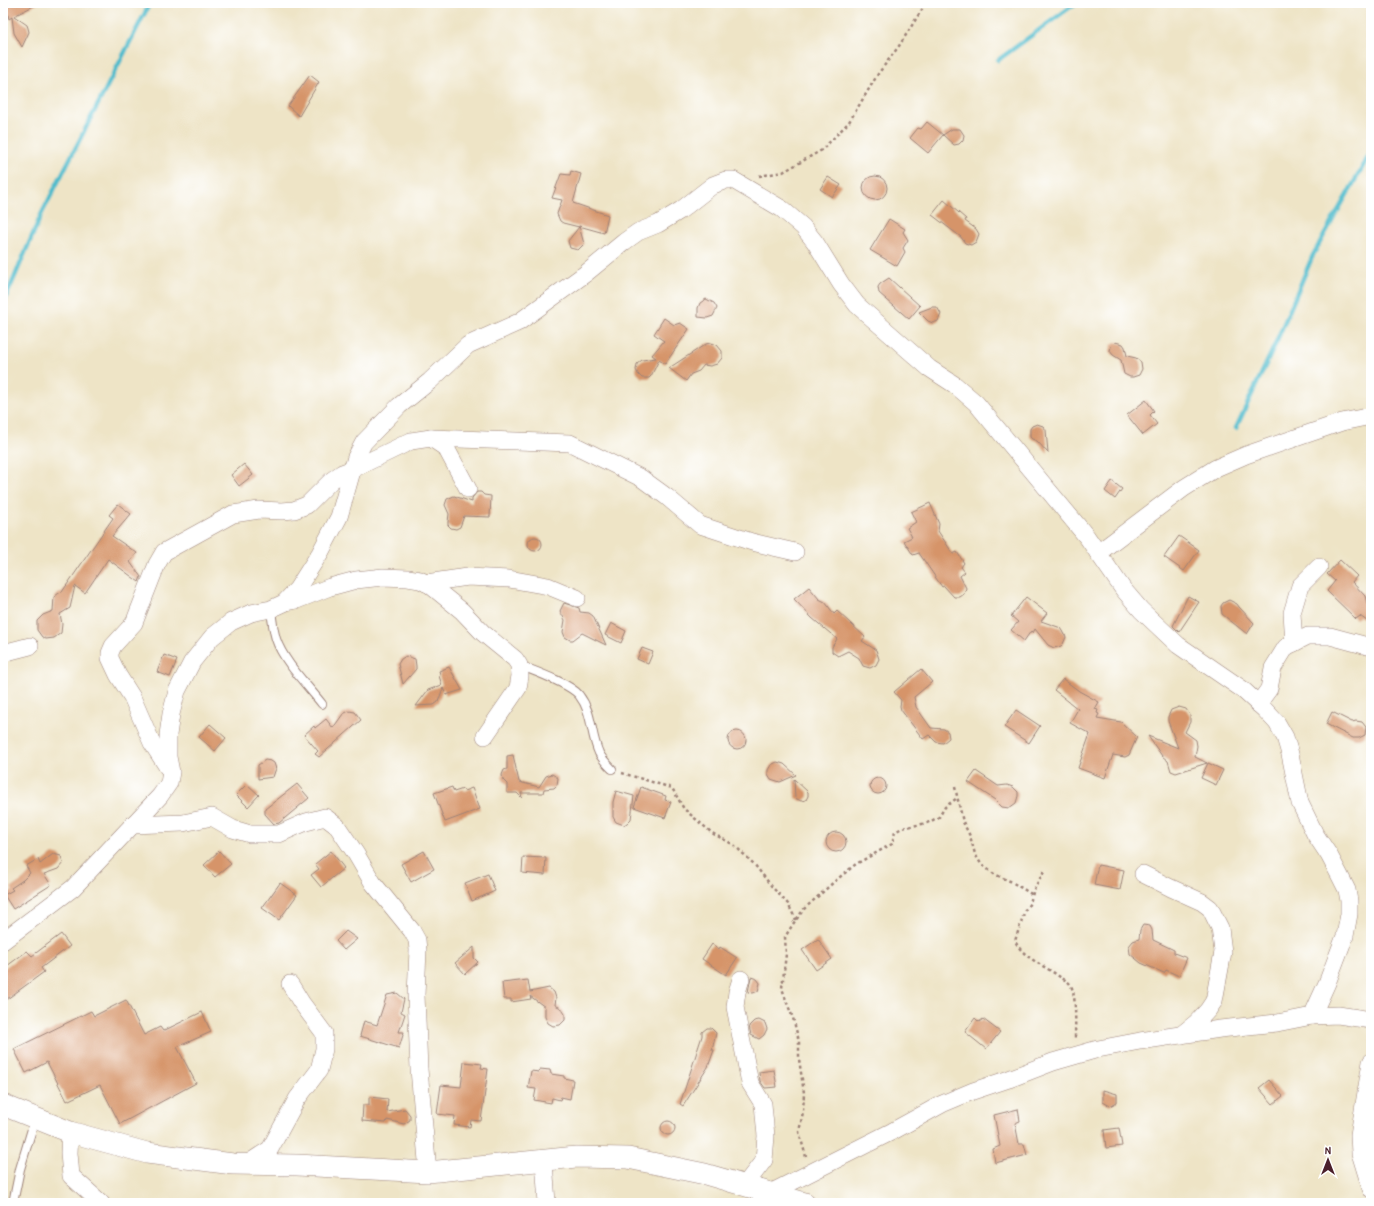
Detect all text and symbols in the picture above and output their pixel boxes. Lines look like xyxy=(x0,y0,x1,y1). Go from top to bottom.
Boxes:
north arrow xyxy=(1308,1140,1348,1180)
text: N xyxy=(1325,1143,1331,1157)

